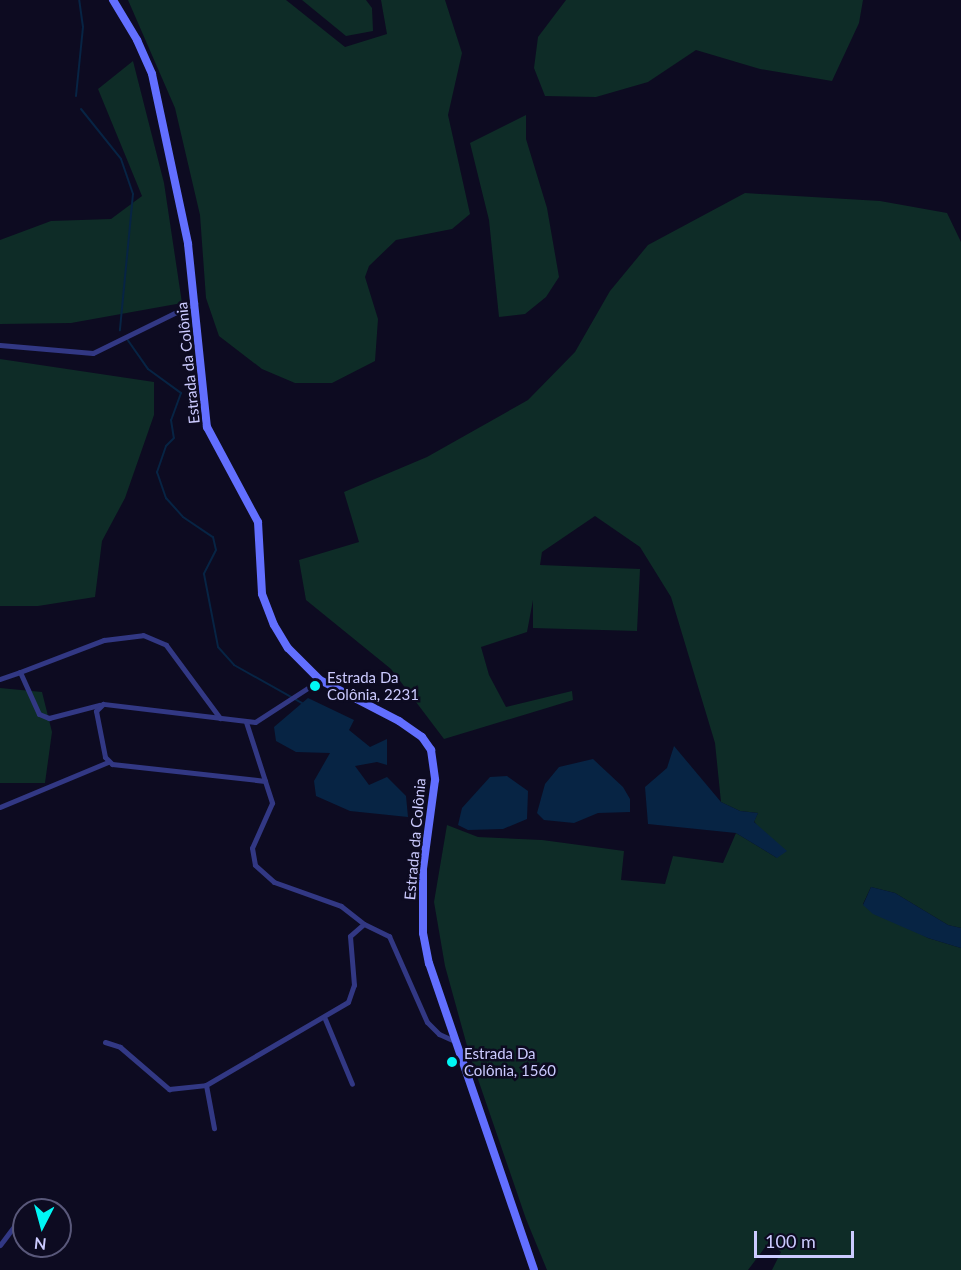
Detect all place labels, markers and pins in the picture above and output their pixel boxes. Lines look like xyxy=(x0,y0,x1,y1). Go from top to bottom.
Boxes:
place label: Estrada Da Colônia, 2231 xyxy=(327,668,419,703)
marker: Estrada Da Colônia, 2231 xyxy=(308,679,322,693)
place label: Estrada Da Colônia, 1560 xyxy=(464,1044,556,1079)
marker: Estrada Da Colônia, 1560 xyxy=(445,1055,459,1069)

